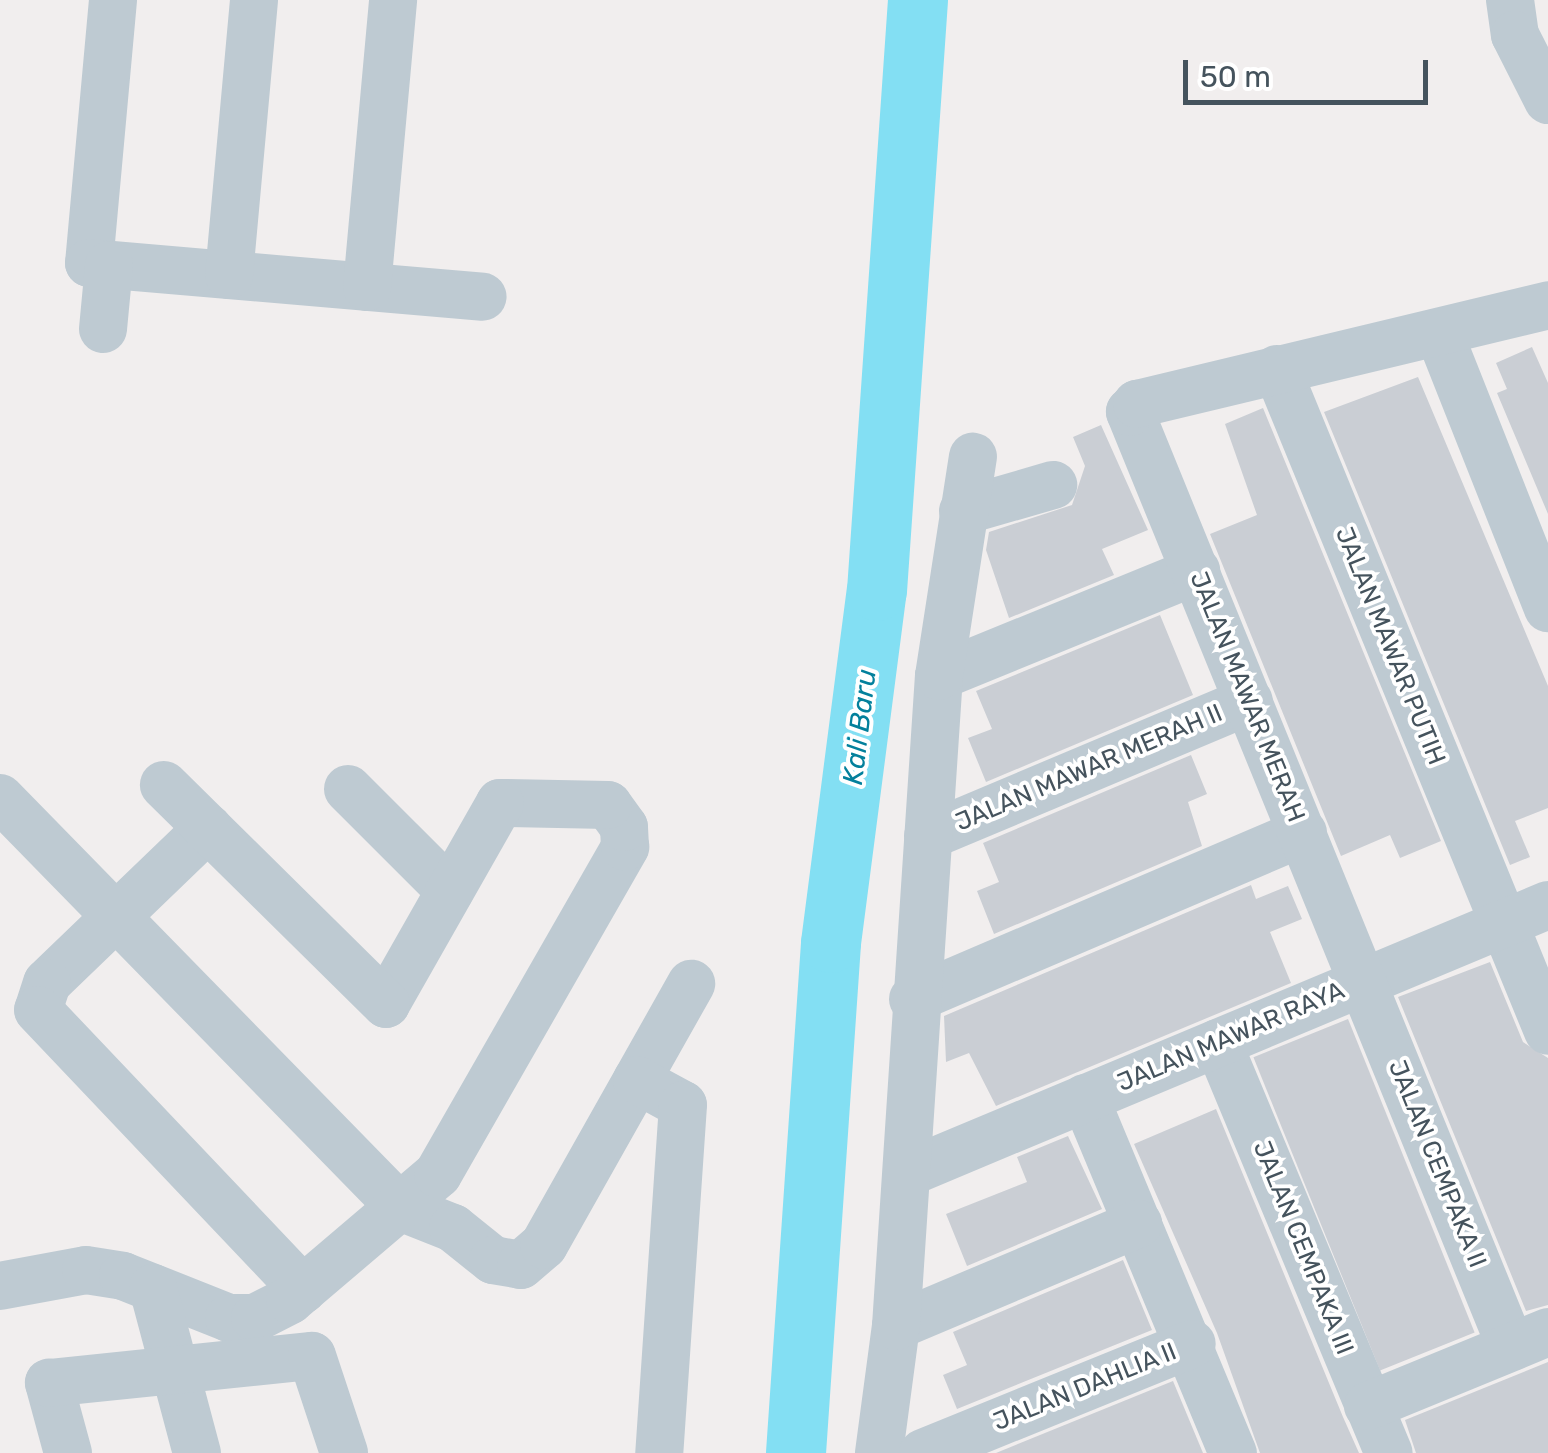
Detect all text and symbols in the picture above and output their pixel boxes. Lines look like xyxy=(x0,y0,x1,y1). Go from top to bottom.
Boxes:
scale bar xyxy=(1188,40,1433,102)
text: 50 m xyxy=(1200,59,1271,95)
street label: JALAN MAWAR PUTIH xyxy=(1329,523,1451,769)
street label: JALAN MAWAR MERAH xyxy=(1183,568,1311,826)
water label: Kali Baru xyxy=(836,667,884,787)
street label: JALAN MAWAR MERAH II xyxy=(951,698,1227,838)
street label: JALAN MAWAR RAYA xyxy=(1113,976,1349,1098)
street label: JALAN CEMPAKA II xyxy=(1382,1056,1492,1272)
street label: JALAN CEMPAKA III xyxy=(1246,1136,1360,1360)
street label: JALAN DAHLIA II xyxy=(989,1336,1181,1438)

